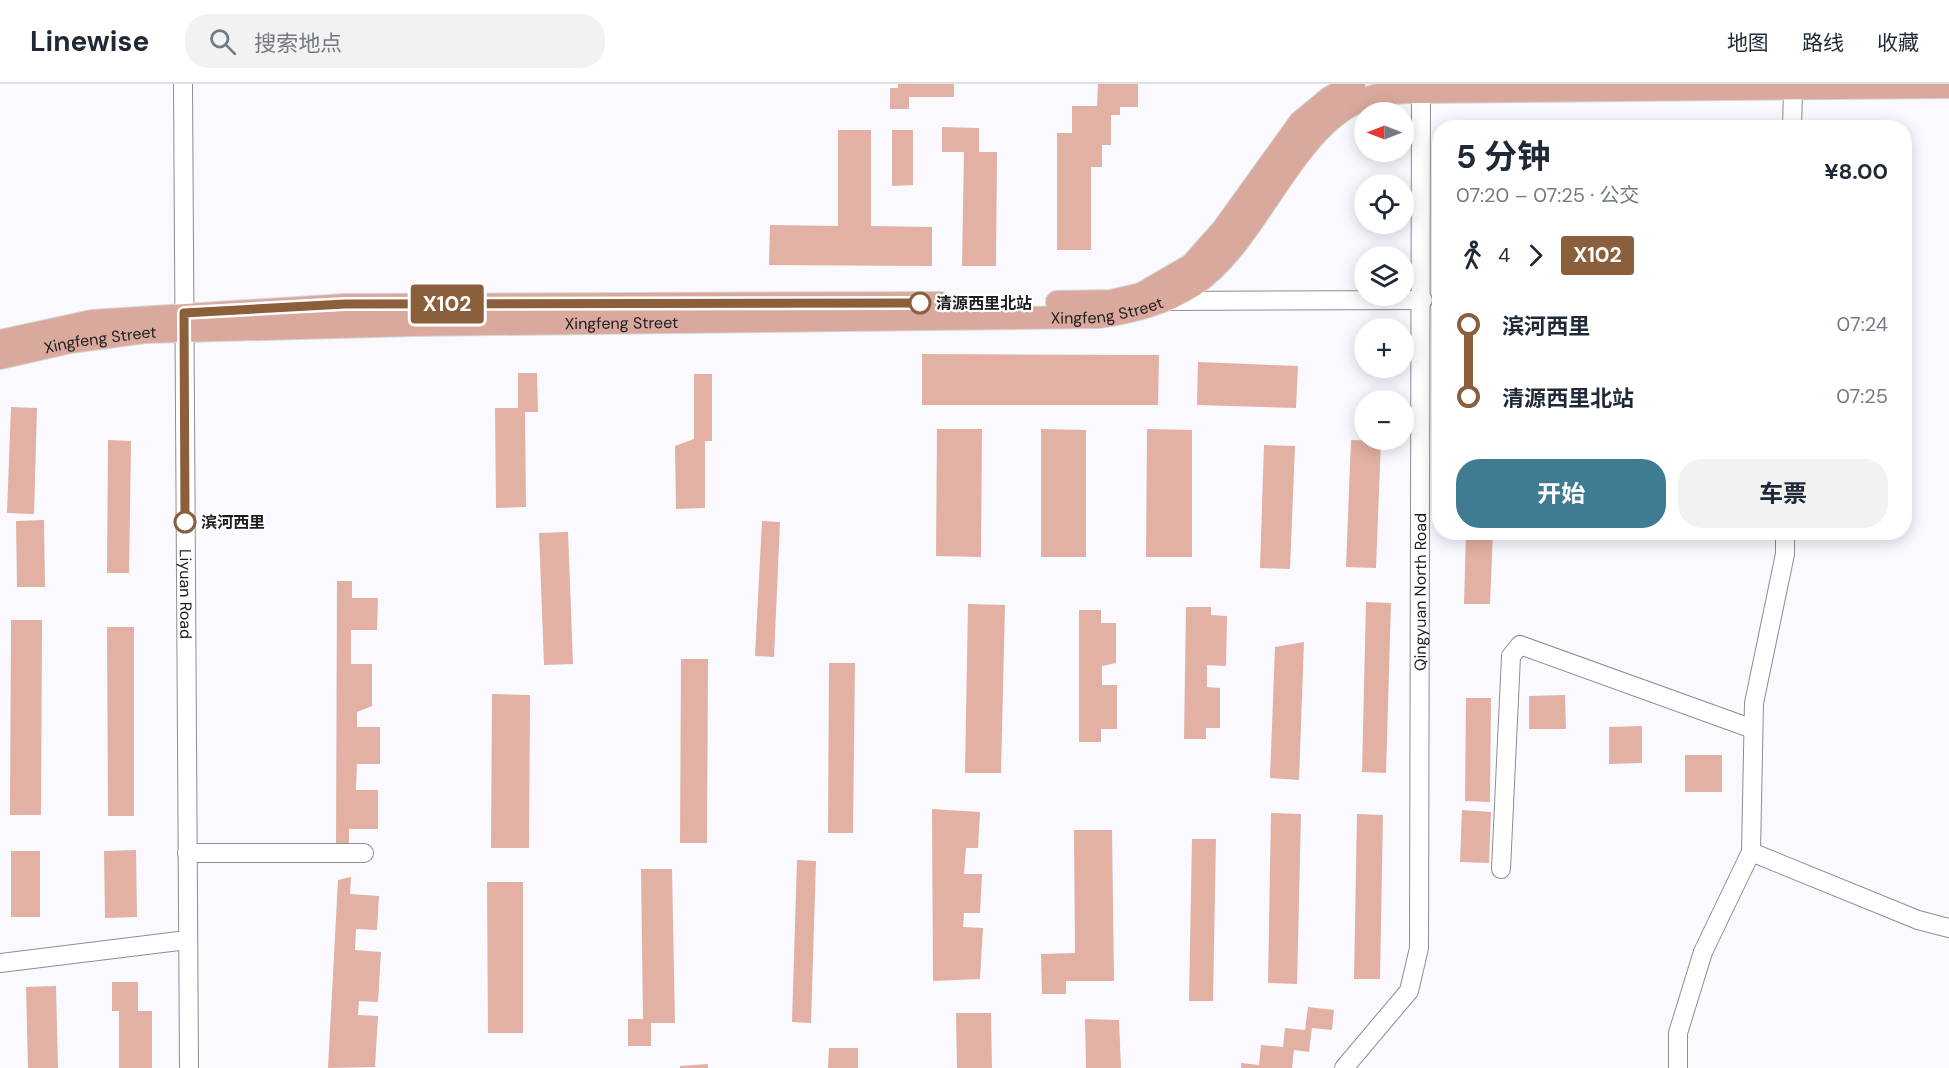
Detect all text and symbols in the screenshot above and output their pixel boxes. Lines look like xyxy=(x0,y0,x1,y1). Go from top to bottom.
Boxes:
search box xyxy=(185,14,605,68)
text: Linewise xyxy=(30,23,149,60)
icon: search xyxy=(206,25,239,58)
text: 搜索地点 xyxy=(254,29,342,58)
text: 地图 xyxy=(1727,29,1769,57)
text: 路线 xyxy=(1802,29,1844,57)
text: 收藏 xyxy=(1877,29,1919,57)
north arrow xyxy=(1354,102,1414,162)
map controls xyxy=(1354,102,1414,450)
text: 5 分钟 xyxy=(1456,135,1550,178)
text: ¥8.00 xyxy=(1824,157,1888,186)
button: locate xyxy=(1354,174,1414,234)
text: 07:20 – 07:25 · 公交 xyxy=(1456,182,1640,208)
icon: walk xyxy=(1456,239,1489,272)
icon: forward xyxy=(1519,239,1552,272)
text: X102 xyxy=(1573,241,1622,269)
text: 4 xyxy=(1498,242,1510,268)
button: layers xyxy=(1354,246,1414,306)
line badge: X102 xyxy=(405,284,489,324)
text: X102 xyxy=(423,290,471,318)
street label: Xingfeng Street xyxy=(1050,291,1166,328)
marker: 清源西里北站 xyxy=(909,292,931,314)
place label: 清源西里北站 xyxy=(936,293,1032,314)
street label: Xingfeng Street xyxy=(564,311,678,334)
text: 07:24 xyxy=(1837,311,1888,337)
text: 滨河西里 xyxy=(1502,312,1590,341)
button: + xyxy=(1354,318,1414,378)
street label: Xingfeng Street xyxy=(42,321,157,358)
text: 07:25 xyxy=(1836,383,1888,409)
text: 清源西里北站 xyxy=(1502,384,1634,413)
button: − xyxy=(1354,390,1414,450)
button: 开始 xyxy=(1456,459,1666,528)
button: 车票 xyxy=(1678,459,1888,528)
marker: 滨河西里 xyxy=(174,511,196,533)
place label: 滨河西里 xyxy=(201,512,265,533)
street label: Qingyuan North Road xyxy=(1409,513,1431,671)
street label: Liyuan Road xyxy=(175,549,197,639)

